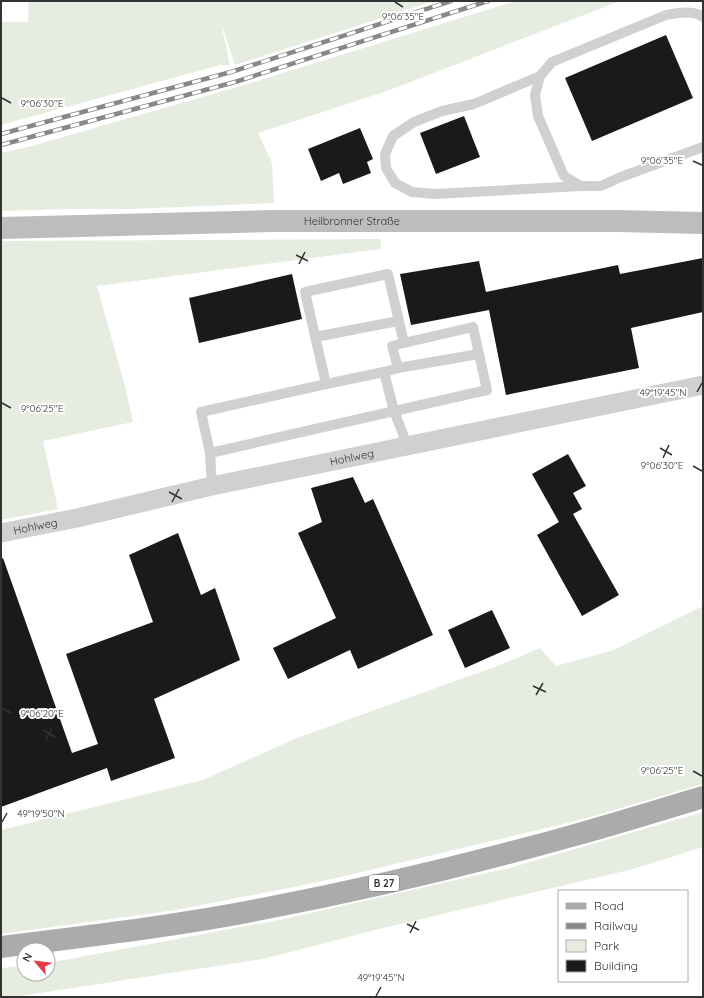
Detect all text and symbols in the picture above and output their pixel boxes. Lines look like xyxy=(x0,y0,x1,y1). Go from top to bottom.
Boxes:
text: 9°06'35"E xyxy=(382,10,424,23)
text: 9°06'30"E xyxy=(21,97,64,110)
text: 9°06'35"E xyxy=(641,154,683,167)
street label: Heilbronner Straße xyxy=(304,214,400,228)
text: 49°19'45"N xyxy=(639,386,687,399)
text: 9°06'25"E xyxy=(21,402,64,415)
street label: Hohlweg xyxy=(329,446,375,469)
text: 9°06'30"E xyxy=(641,459,684,472)
street label: Hohlweg xyxy=(12,515,59,537)
text: 9°06'20"E xyxy=(20,707,64,720)
text: 9°06'25"E xyxy=(641,764,684,777)
text: 49°19'50"N xyxy=(17,807,65,820)
road number: B 27 xyxy=(369,875,399,891)
legend xyxy=(558,890,688,982)
text: Road xyxy=(594,898,624,913)
text: Railway xyxy=(594,918,638,933)
text: Park xyxy=(594,938,619,953)
north arrow xyxy=(16,942,56,982)
text: N xyxy=(19,950,35,964)
text: Building xyxy=(594,958,638,973)
text: 49°19'45"N xyxy=(357,971,405,984)

